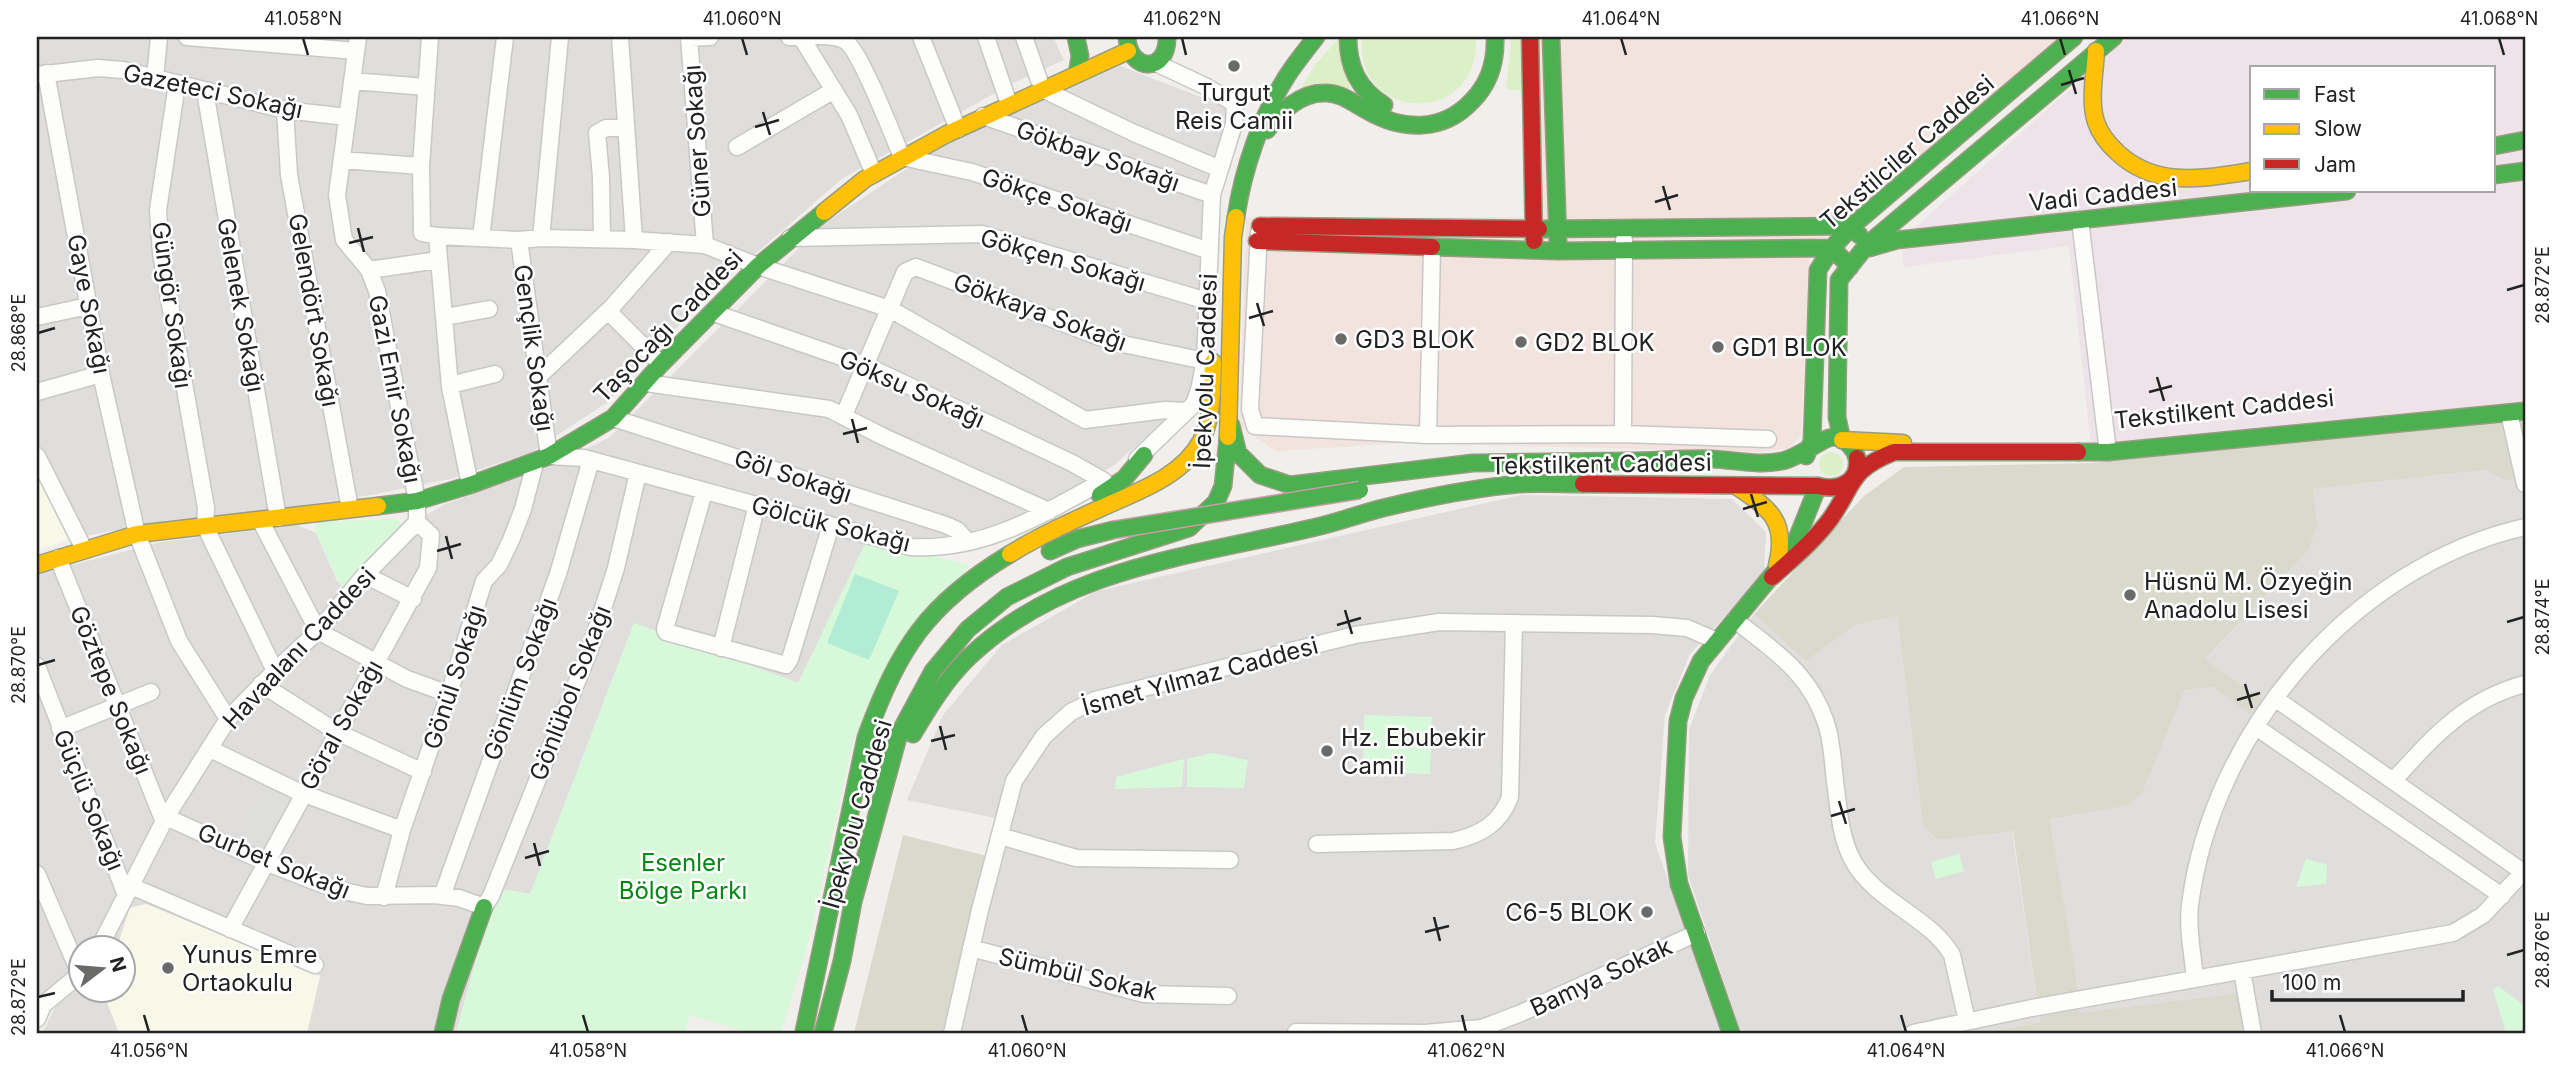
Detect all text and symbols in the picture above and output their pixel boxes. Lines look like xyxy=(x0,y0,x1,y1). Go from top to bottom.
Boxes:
text: 41.058°N xyxy=(264,8,342,29)
text: 41.060°N xyxy=(703,8,781,29)
text: 41.062°N xyxy=(1143,8,1221,29)
text: 41.064°N xyxy=(1582,8,1660,29)
text: 41.066°N xyxy=(2021,8,2099,29)
text: 41.068°N xyxy=(2460,8,2538,29)
street label: Gazeteci Sokağı xyxy=(120,58,306,124)
marker: Turgut Reis Camii xyxy=(1226,58,1242,74)
street label: Güner Sokağı xyxy=(677,64,717,218)
legend xyxy=(2250,66,2496,192)
street label: Tekstilciler Caddesi xyxy=(1814,69,2000,235)
place label: Turgut Reis Camii xyxy=(1175,78,1293,135)
text: Fast xyxy=(2314,82,2356,107)
street label: Gökbay Sokağı xyxy=(1013,114,1183,198)
text: Slow xyxy=(2314,116,2362,141)
text: Jam xyxy=(2314,152,2356,177)
street label: Gökçe Sokağı xyxy=(978,162,1136,238)
street label: Vadi Caddesi xyxy=(2027,173,2179,217)
street label: Gelendört Sokağı xyxy=(283,211,345,409)
street label: Gelenek Sokağı xyxy=(211,215,271,395)
street label: Güngör Sokağı xyxy=(146,220,198,390)
street label: Gökçen Sokağı xyxy=(977,223,1149,297)
street label: Gaye Sokağı xyxy=(61,232,117,376)
street label: Taşocağı Caddesi xyxy=(587,243,749,409)
text: 28.872°E xyxy=(2532,246,2553,324)
street label: Gençlik Sokağı xyxy=(508,263,560,433)
street label: Gökkaya Sokağı xyxy=(949,267,1131,357)
street label: İpekyolu Caddesi xyxy=(1187,273,1223,469)
street label: Gazi Emir Sokağı xyxy=(363,292,427,486)
text: 28.868°E xyxy=(8,294,29,372)
place label: GD3 BLOK xyxy=(1355,325,1475,354)
place label: GD2 BLOK xyxy=(1535,328,1655,357)
marker: GD3 BLOK xyxy=(1333,331,1349,347)
place label: GD1 BLOK xyxy=(1732,333,1847,362)
marker: GD2 BLOK xyxy=(1513,334,1529,350)
marker: GD1 BLOK xyxy=(1710,339,1726,355)
street label: Göksu Sokağı xyxy=(835,344,989,434)
street label: Tekstilkent Caddesi xyxy=(2112,383,2336,435)
street label: Göl Sokağı xyxy=(731,443,855,509)
street label: Tekstilkent Caddesi xyxy=(1490,448,1712,480)
street label: Gölcük Sokağı xyxy=(748,490,914,558)
street label: Havaalanı Caddesi xyxy=(217,561,381,735)
place label: Hüsnü M. Özyeğin Anadolu Lisesi xyxy=(2144,567,2353,624)
text: 28.874°E xyxy=(2532,578,2553,656)
marker: Hüsnü M. Özyeğin Anadolu Lisesi xyxy=(2122,587,2138,603)
street label: Gönlüm Sokağı xyxy=(477,594,563,764)
street label: Göztepe Sokağı xyxy=(64,601,158,779)
street label: Gönül Sokağı xyxy=(417,601,491,753)
street label: Gönlübol Sokağı xyxy=(523,601,617,785)
text: 28.870°E xyxy=(8,626,29,704)
street label: İsmet Yılmaz Caddesi xyxy=(1079,631,1321,721)
street label: Göral Sokağı xyxy=(293,655,389,795)
street label: İpekyolu Caddesi xyxy=(816,716,898,912)
place label: Hz. Ebubekir Camii xyxy=(1341,723,1486,780)
street label: Güçlü Sokağı xyxy=(48,725,130,875)
marker: Hz. Ebubekir Camii xyxy=(1319,743,1335,759)
street label: Gurbet Sokağı xyxy=(194,817,354,905)
park label: Esenler Bölge Parkı xyxy=(619,848,747,905)
place label: C6-5 BLOK xyxy=(1505,898,1633,927)
marker: C6-5 BLOK xyxy=(1639,904,1655,920)
text: 28.876°E xyxy=(2532,911,2553,989)
street label: Bamya Sokak xyxy=(1526,932,1676,1022)
north arrow xyxy=(66,934,136,1004)
place label: Yunus Emre Ortaokulu xyxy=(182,940,317,997)
street label: Sümbül Sokak xyxy=(996,942,1160,1006)
text: N xyxy=(105,954,131,975)
text: 28.872°E xyxy=(8,958,29,1036)
scale bar xyxy=(2272,958,2462,1002)
marker: Yunus Emre Ortaokulu xyxy=(160,960,176,976)
text: 100 m xyxy=(2282,970,2341,995)
text: 41.056°N xyxy=(110,1040,188,1061)
text: 41.058°N xyxy=(549,1040,627,1061)
text: 41.060°N xyxy=(988,1040,1066,1061)
text: 41.062°N xyxy=(1427,1040,1505,1061)
text: 41.064°N xyxy=(1867,1040,1945,1061)
text: 41.066°N xyxy=(2306,1040,2384,1061)

